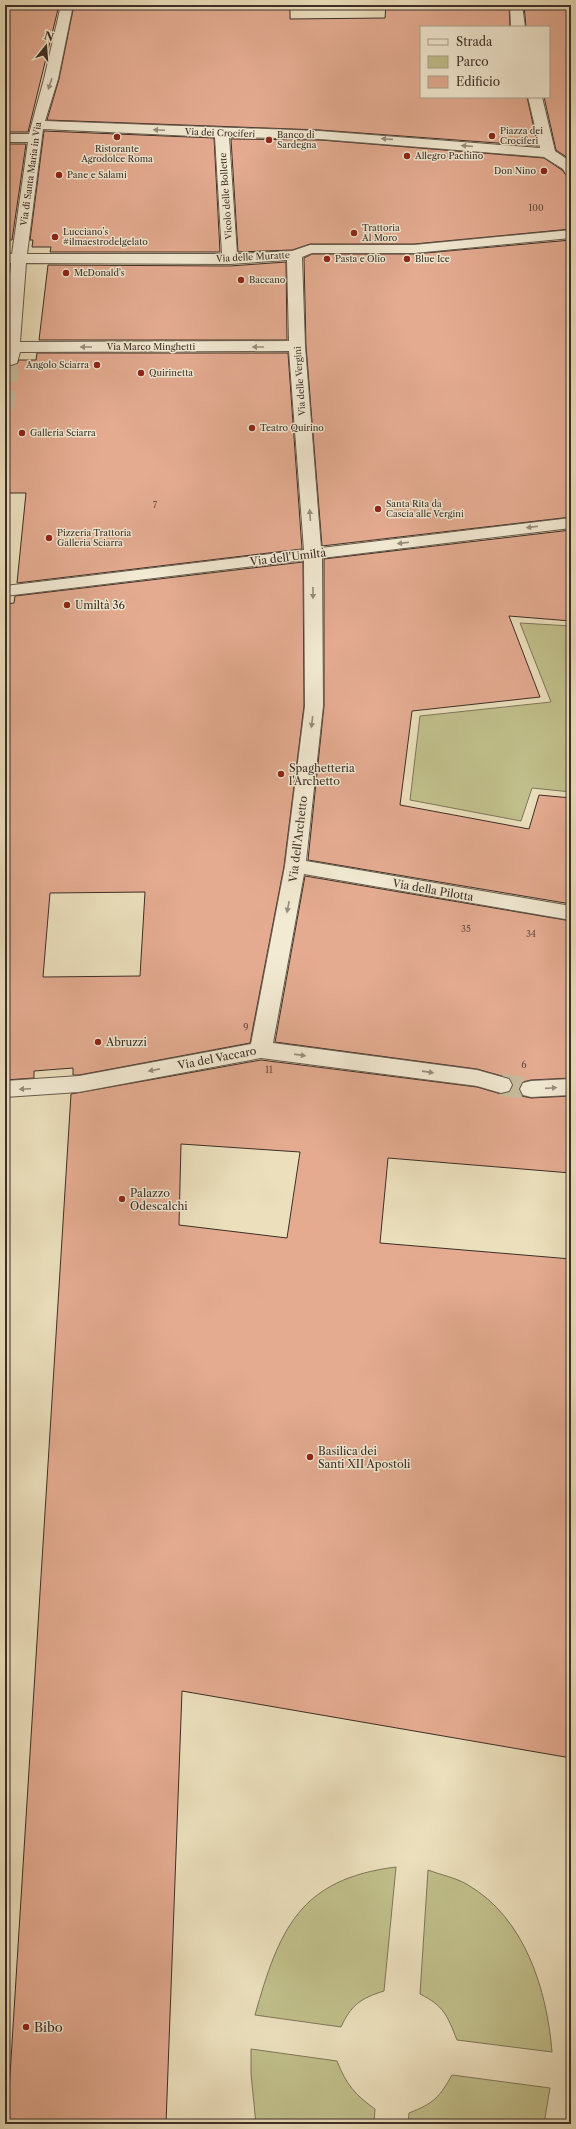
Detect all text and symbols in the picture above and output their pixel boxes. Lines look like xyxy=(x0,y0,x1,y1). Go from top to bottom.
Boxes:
north arrow xyxy=(26,26,66,66)
legend xyxy=(420,26,550,98)
text: N xyxy=(42,28,56,45)
text: Strada xyxy=(456,34,493,49)
text: Parco xyxy=(456,54,489,69)
text: Edificio xyxy=(456,74,500,89)
one-way arrow xyxy=(47,78,53,90)
street label: Via di Santa Maria in Via xyxy=(18,121,43,227)
place label: Piazza dei Crociferi xyxy=(500,125,543,146)
street label: Via dei Crociferi xyxy=(184,126,256,139)
one-way arrow xyxy=(153,127,165,134)
place label: Banco di Sardegna xyxy=(277,129,317,150)
marker: Piazza dei Crociferi xyxy=(487,131,497,141)
marker: Ristorante Agrodolce Roma xyxy=(112,132,122,142)
marker: Banco di Sardegna xyxy=(264,135,274,145)
one-way arrow xyxy=(380,136,393,142)
one-way arrow xyxy=(461,142,473,149)
place label: Ristorante Agrodolce Roma xyxy=(80,143,153,164)
place label: Allegro Pachino xyxy=(414,150,484,161)
marker: Allegro Pachino xyxy=(402,151,412,161)
street label: Vicolo delle Bollette xyxy=(217,152,234,241)
place label: Don Nino xyxy=(494,165,536,176)
marker: Don Nino xyxy=(539,166,549,176)
place label: Pane e Salami xyxy=(67,169,127,180)
marker: Pane e Salami xyxy=(54,170,64,180)
house number: 100 xyxy=(528,202,544,213)
place label: Trattoria Al Moro xyxy=(361,222,400,243)
place label: Lucciano’s #ilmaestrodelgelato xyxy=(63,226,148,247)
marker: Trattoria Al Moro xyxy=(349,228,359,238)
marker: Lucciano’s #ilmaestrodelgelato xyxy=(50,232,60,242)
street label: Via delle Muratte xyxy=(215,249,290,264)
place label: Pasta e Olio xyxy=(335,253,386,264)
place label: Blue Ice xyxy=(415,253,450,264)
marker: Pasta e Olio xyxy=(322,254,332,264)
marker: Blue Ice xyxy=(402,254,412,264)
place label: McDonald's xyxy=(74,267,125,278)
marker: McDonald's xyxy=(61,268,71,278)
place label: Baccano xyxy=(249,274,286,285)
marker: Baccano xyxy=(236,275,246,285)
street label: Via Marco Minghetti xyxy=(106,341,195,352)
one-way arrow xyxy=(79,344,92,350)
one-way arrow xyxy=(251,344,264,350)
street label: Via delle Vergini xyxy=(292,346,307,417)
place label: Angolo Sciarra xyxy=(25,359,89,370)
marker: Angolo Sciarra xyxy=(92,360,102,370)
place label: Quirinetta xyxy=(149,367,193,378)
marker: Quirinetta xyxy=(136,368,146,378)
place label: Teatro Quirino xyxy=(260,422,324,433)
marker: Teatro Quirino xyxy=(247,423,257,433)
place label: Galleria Sciarra xyxy=(30,427,96,438)
marker: Galleria Sciarra xyxy=(17,428,27,438)
place label: Santa Rita da Cascia alle Vergini xyxy=(386,498,464,519)
house number: 7 xyxy=(153,499,158,510)
marker: Santa Rita da Cascia alle Vergini xyxy=(373,504,383,514)
one-way arrow xyxy=(306,509,313,521)
one-way arrow xyxy=(526,524,538,531)
place label: Pizzeria Trattoria Galleria Sciarra xyxy=(57,527,131,548)
marker: Pizzeria Trattoria Galleria Sciarra xyxy=(44,533,54,543)
one-way arrow xyxy=(397,540,409,546)
street label: Via dell'Umiltà xyxy=(248,545,327,569)
one-way arrow xyxy=(310,587,316,600)
place label: Umiltà 36 xyxy=(75,598,126,612)
marker: Umiltà 36 xyxy=(62,600,72,610)
one-way arrow xyxy=(309,716,315,729)
place label: Spaghetteria l'Archetto xyxy=(289,761,355,788)
marker: Spaghetteria l'Archetto xyxy=(276,769,286,779)
street label: Via dell'Archetto xyxy=(286,795,310,884)
street label: Via della Pilotta xyxy=(390,876,475,904)
one-way arrow xyxy=(284,901,290,913)
house number: 35 xyxy=(461,923,471,934)
house number: 34 xyxy=(526,928,536,939)
house number: 9 xyxy=(243,1021,249,1032)
place label: Abruzzi xyxy=(105,1035,148,1049)
marker: Abruzzi xyxy=(93,1037,103,1047)
street label: Via del Vaccaro xyxy=(175,1043,258,1073)
one-way arrow xyxy=(294,1052,306,1058)
house number: 6 xyxy=(521,1059,527,1070)
house number: 11 xyxy=(265,1064,273,1075)
one-way arrow xyxy=(148,1068,160,1074)
one-way arrow xyxy=(422,1069,435,1075)
one-way arrow xyxy=(19,1085,31,1092)
one-way arrow xyxy=(545,1085,558,1091)
place label: Palazzo Odescalchi xyxy=(130,1186,188,1213)
marker: Palazzo Odescalchi xyxy=(117,1194,127,1204)
place label: Basilica dei Santi XII Apostoli xyxy=(318,1444,411,1471)
marker: Basilica dei Santi XII Apostoli xyxy=(305,1452,315,1462)
place label: Bibo xyxy=(34,2019,63,2035)
marker: Bibo xyxy=(21,2022,31,2032)

